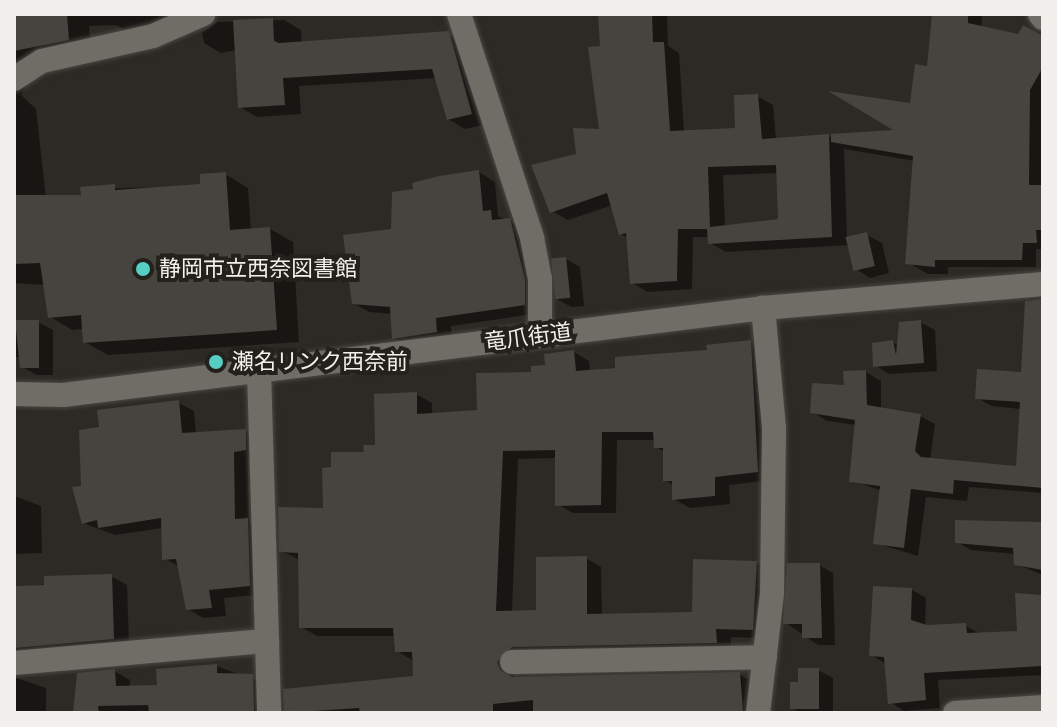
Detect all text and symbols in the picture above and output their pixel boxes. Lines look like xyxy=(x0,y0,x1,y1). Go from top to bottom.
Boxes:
place label: 静岡市立西奈図書館 xyxy=(159,256,357,282)
marker: 静岡市立西奈図書館 xyxy=(134,260,152,278)
street label: 竜爪街道 xyxy=(483,319,573,355)
place label: 瀬名リンク西奈前 xyxy=(232,349,408,375)
marker: 瀬名リンク西奈前 xyxy=(207,353,225,371)

